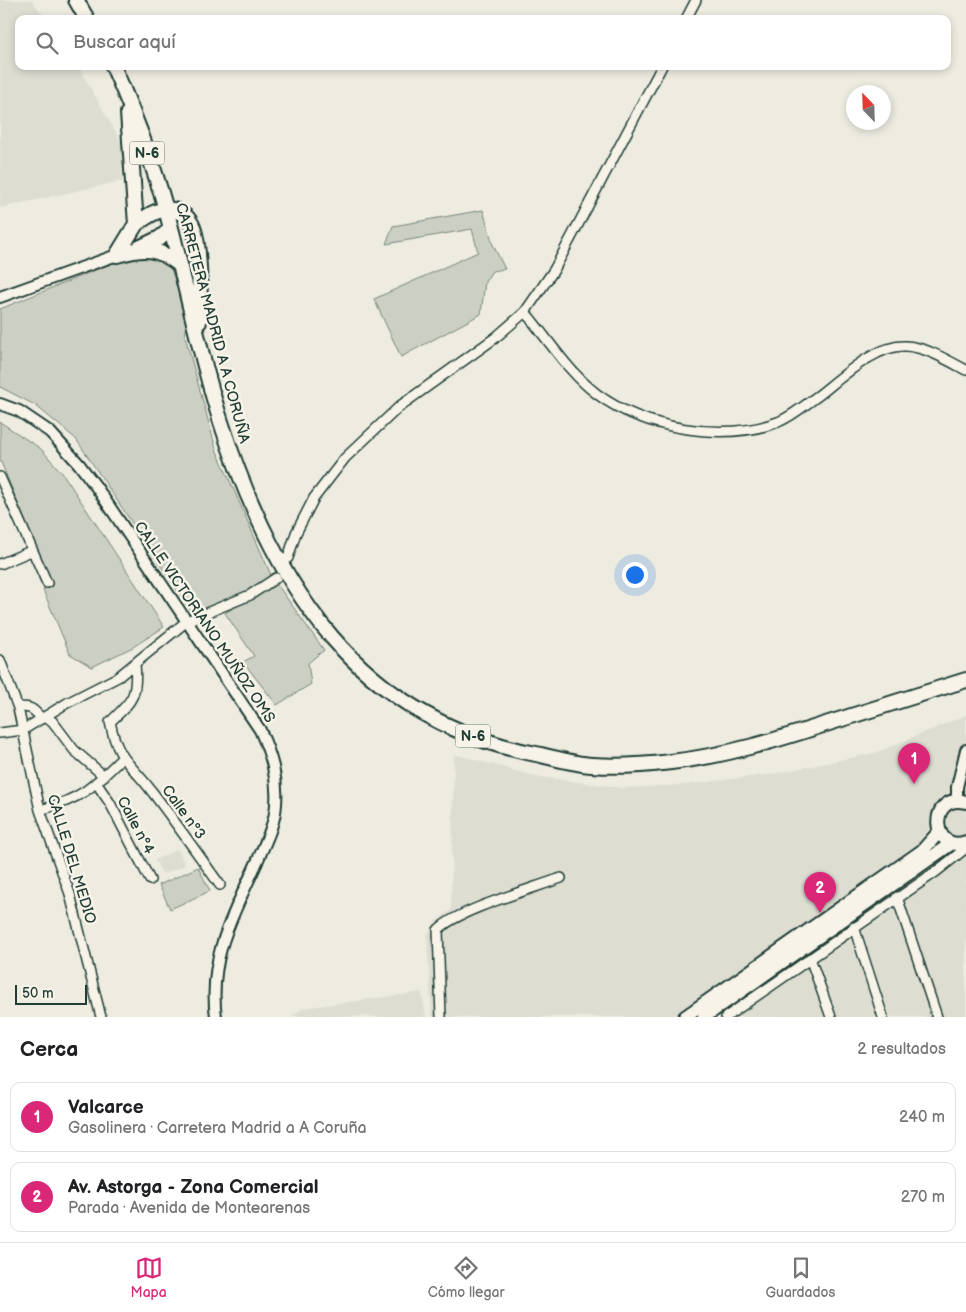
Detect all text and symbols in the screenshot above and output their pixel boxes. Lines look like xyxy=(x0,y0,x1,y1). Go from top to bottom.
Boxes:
search box xyxy=(15,15,951,70)
icon: search xyxy=(33,29,61,57)
text: Buscar aquí xyxy=(73,31,176,54)
north arrow xyxy=(846,85,891,130)
road number: N-6 xyxy=(130,142,164,164)
street label: CARRETERA MADRID A A CORUÑA xyxy=(171,201,254,446)
street label: CALLE VICTORIANO MUÑOZ OMS xyxy=(130,518,279,727)
your location xyxy=(622,562,648,588)
road number: N-6 xyxy=(456,724,490,748)
pin: 1 xyxy=(898,743,930,784)
street label: Calle nº3 xyxy=(157,781,210,843)
street label: CALLE DEL MEDIO xyxy=(43,792,100,926)
street label: Calle nº4 xyxy=(112,793,159,857)
pin: 2 xyxy=(804,872,836,913)
scale bar xyxy=(15,982,88,1005)
text: 50 m xyxy=(22,985,54,1002)
text: Cerca xyxy=(20,1037,78,1062)
text: 2 resultados xyxy=(857,1040,946,1059)
text: Valcarce xyxy=(68,1096,144,1119)
text: 1 xyxy=(34,1108,40,1127)
text: 240 m xyxy=(899,1108,945,1127)
text: Gasolinera · Carretera Madrid a A Coruña xyxy=(68,1119,367,1138)
text: Av. Astorga - Zona Comercial xyxy=(68,1176,319,1199)
text: 2 xyxy=(32,1188,42,1207)
text: 270 m xyxy=(901,1188,945,1207)
text: Parada · Avenida de Montearenas xyxy=(68,1199,310,1218)
tab: Mapa xyxy=(131,1254,167,1301)
tab: Cómo llegar xyxy=(428,1254,504,1301)
tab: Guardados xyxy=(766,1254,835,1301)

